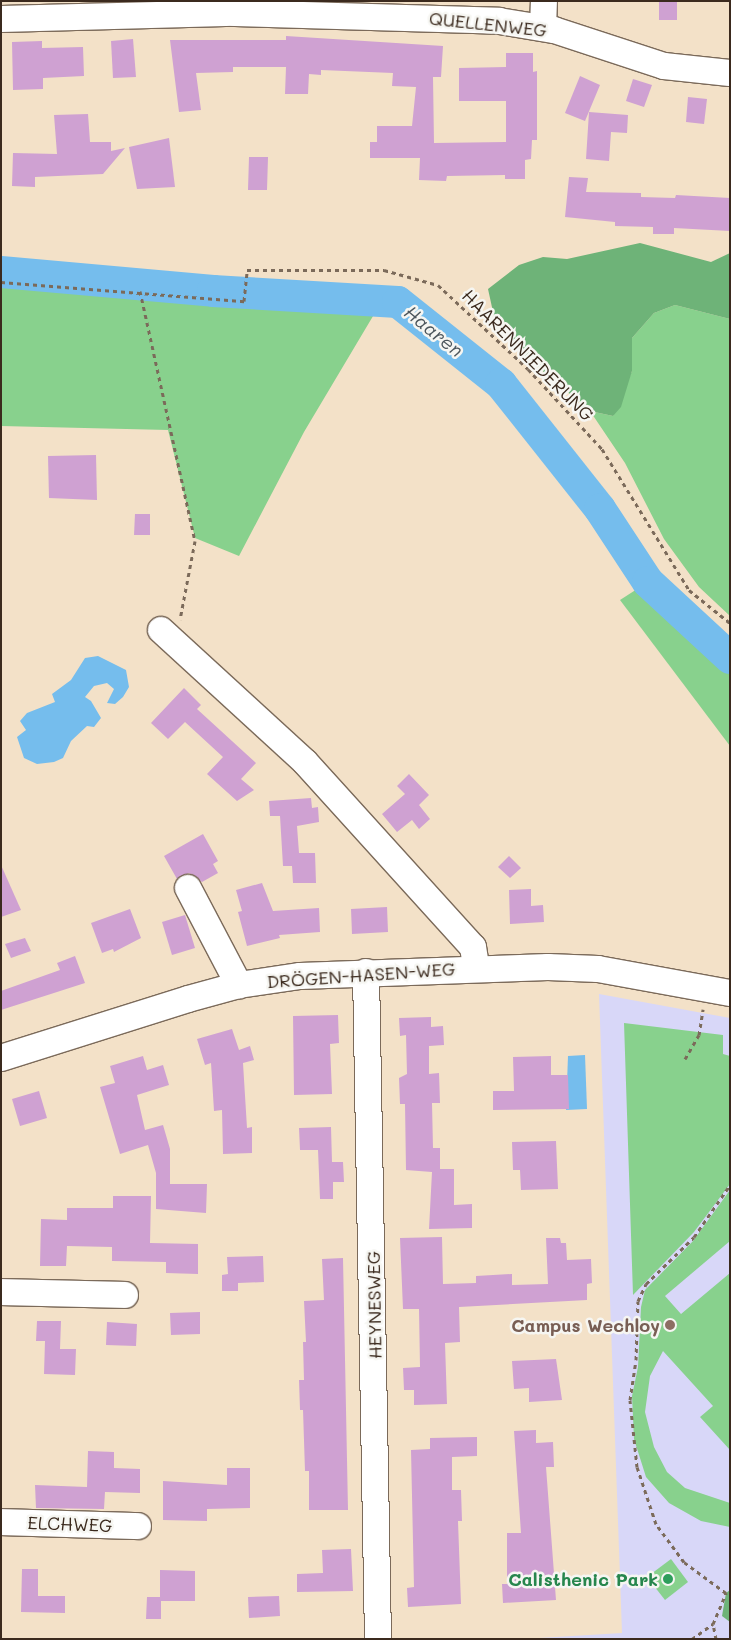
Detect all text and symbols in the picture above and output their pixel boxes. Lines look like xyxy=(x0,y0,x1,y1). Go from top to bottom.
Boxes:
street label: QUELLENWEG xyxy=(428,7,548,41)
street label: HAARENNIEDERUNG xyxy=(458,285,598,425)
water label: Haaren xyxy=(400,300,468,362)
street label: DRÖGEN-HASEN-WEG xyxy=(266,958,456,992)
street label: HEYNESWEG xyxy=(362,1251,386,1359)
place label: Campus Wechloy xyxy=(511,1314,660,1336)
marker: Campus Wechloy xyxy=(664,1319,676,1331)
street label: ELCHWEG xyxy=(27,1512,113,1536)
place label: Calisthenic Park xyxy=(508,1568,658,1590)
marker: Calisthenic Park xyxy=(662,1573,674,1585)

